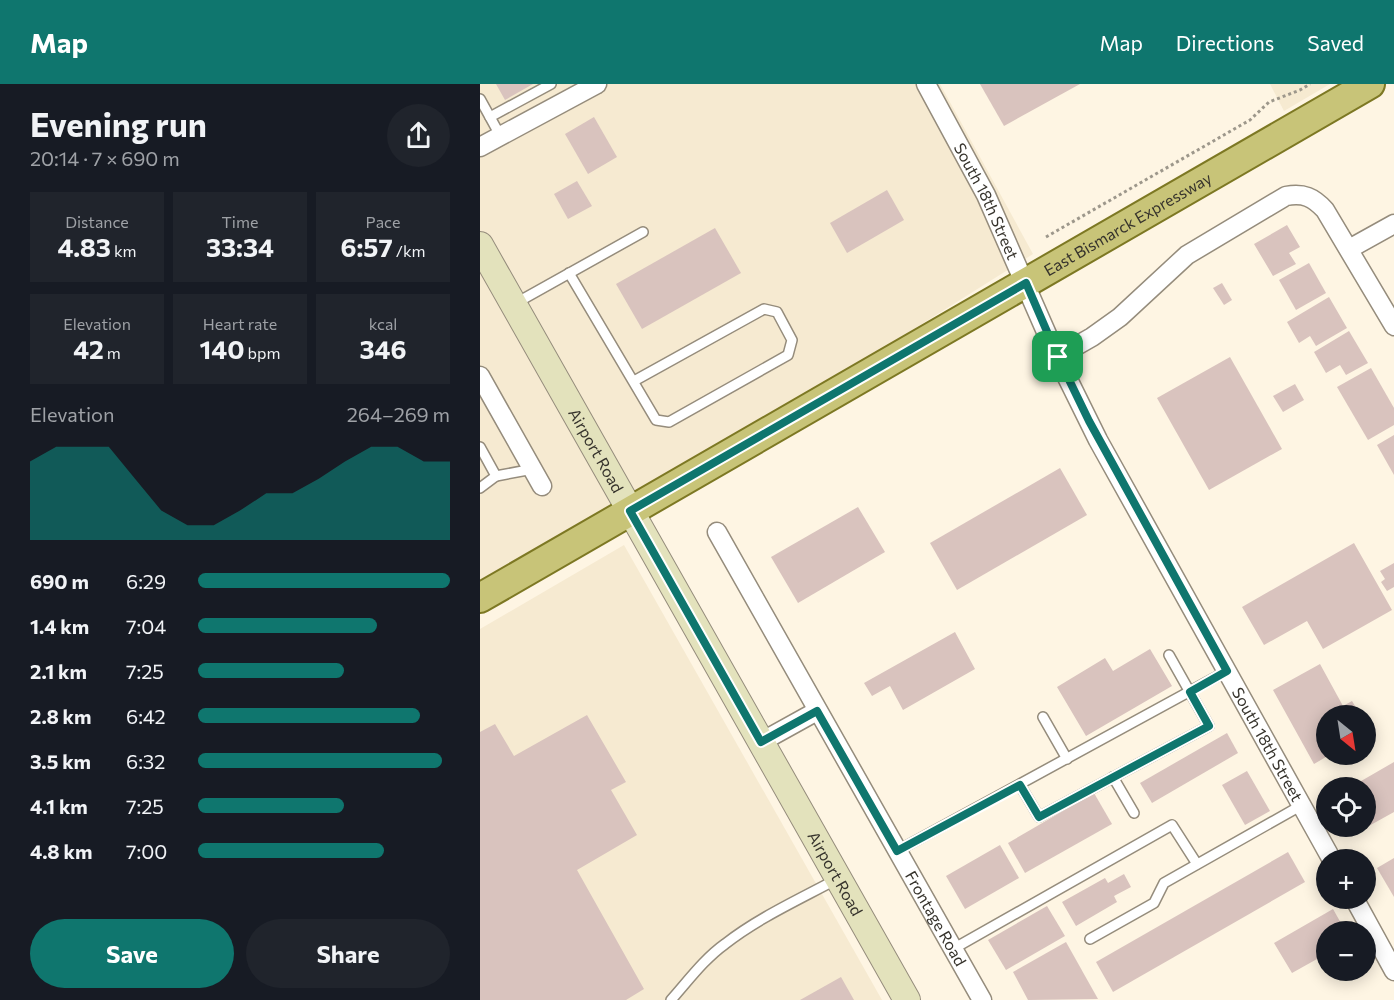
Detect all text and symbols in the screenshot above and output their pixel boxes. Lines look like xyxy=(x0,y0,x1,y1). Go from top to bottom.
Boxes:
text: Map xyxy=(30,25,88,59)
text: Map xyxy=(1100,30,1143,55)
text: Directions xyxy=(1176,30,1274,55)
text: Saved xyxy=(1307,30,1364,55)
text: Evening run xyxy=(30,103,207,144)
button: share xyxy=(387,104,450,167)
street label: South 18th Street xyxy=(951,139,1023,263)
text: 20:14 · 7 × 690 m xyxy=(30,146,180,170)
street label: East Bismarck Expressway xyxy=(1040,168,1215,279)
text: Distance xyxy=(65,212,129,231)
text: Time xyxy=(222,212,258,231)
text: Pace xyxy=(366,212,400,231)
text: 4.83 xyxy=(57,231,111,262)
text: 33:34 xyxy=(206,231,274,262)
text: 6:57 xyxy=(340,231,393,262)
text: km xyxy=(111,241,137,260)
text: /km xyxy=(393,241,426,260)
text: Elevation xyxy=(63,314,131,333)
text: Heart rate xyxy=(203,314,277,333)
text: kcal xyxy=(369,314,397,333)
pin xyxy=(1032,331,1083,382)
text: 42 xyxy=(73,333,104,364)
text: 140 xyxy=(200,333,245,364)
text: 346 xyxy=(359,333,407,364)
icon: arrive xyxy=(1041,340,1074,373)
text: m xyxy=(104,343,121,362)
text: bpm xyxy=(245,343,280,362)
text: Elevation xyxy=(30,402,115,426)
text: 264–269 m xyxy=(347,402,450,426)
street label: Airport Road xyxy=(565,405,628,496)
text: 690 m xyxy=(30,569,89,593)
text: 6:29 xyxy=(126,569,166,593)
text: 1.4 km xyxy=(30,614,89,638)
text: 7:04 xyxy=(126,614,166,638)
text: 2.1 km xyxy=(30,659,87,683)
text: 7:25 xyxy=(126,659,164,683)
street label: South 18th Street xyxy=(1229,684,1307,805)
text: 2.8 km xyxy=(30,704,92,728)
text: 6:42 xyxy=(126,704,166,728)
north arrow xyxy=(1316,705,1376,765)
map controls xyxy=(1316,705,1376,981)
text: 3.5 km xyxy=(30,749,91,773)
text: 6:32 xyxy=(126,749,165,773)
button: locate xyxy=(1316,777,1376,837)
text: 4.1 km xyxy=(30,794,88,818)
text: 7:25 xyxy=(126,794,164,818)
street label: Airport Road xyxy=(804,828,867,919)
text: 4.8 km xyxy=(30,839,92,863)
text: 7:00 xyxy=(126,839,167,863)
button: + xyxy=(1316,849,1376,909)
street label: Frontage Road xyxy=(902,867,971,969)
button: Save xyxy=(30,919,234,988)
button: Share xyxy=(246,919,450,988)
button: − xyxy=(1316,921,1376,981)

